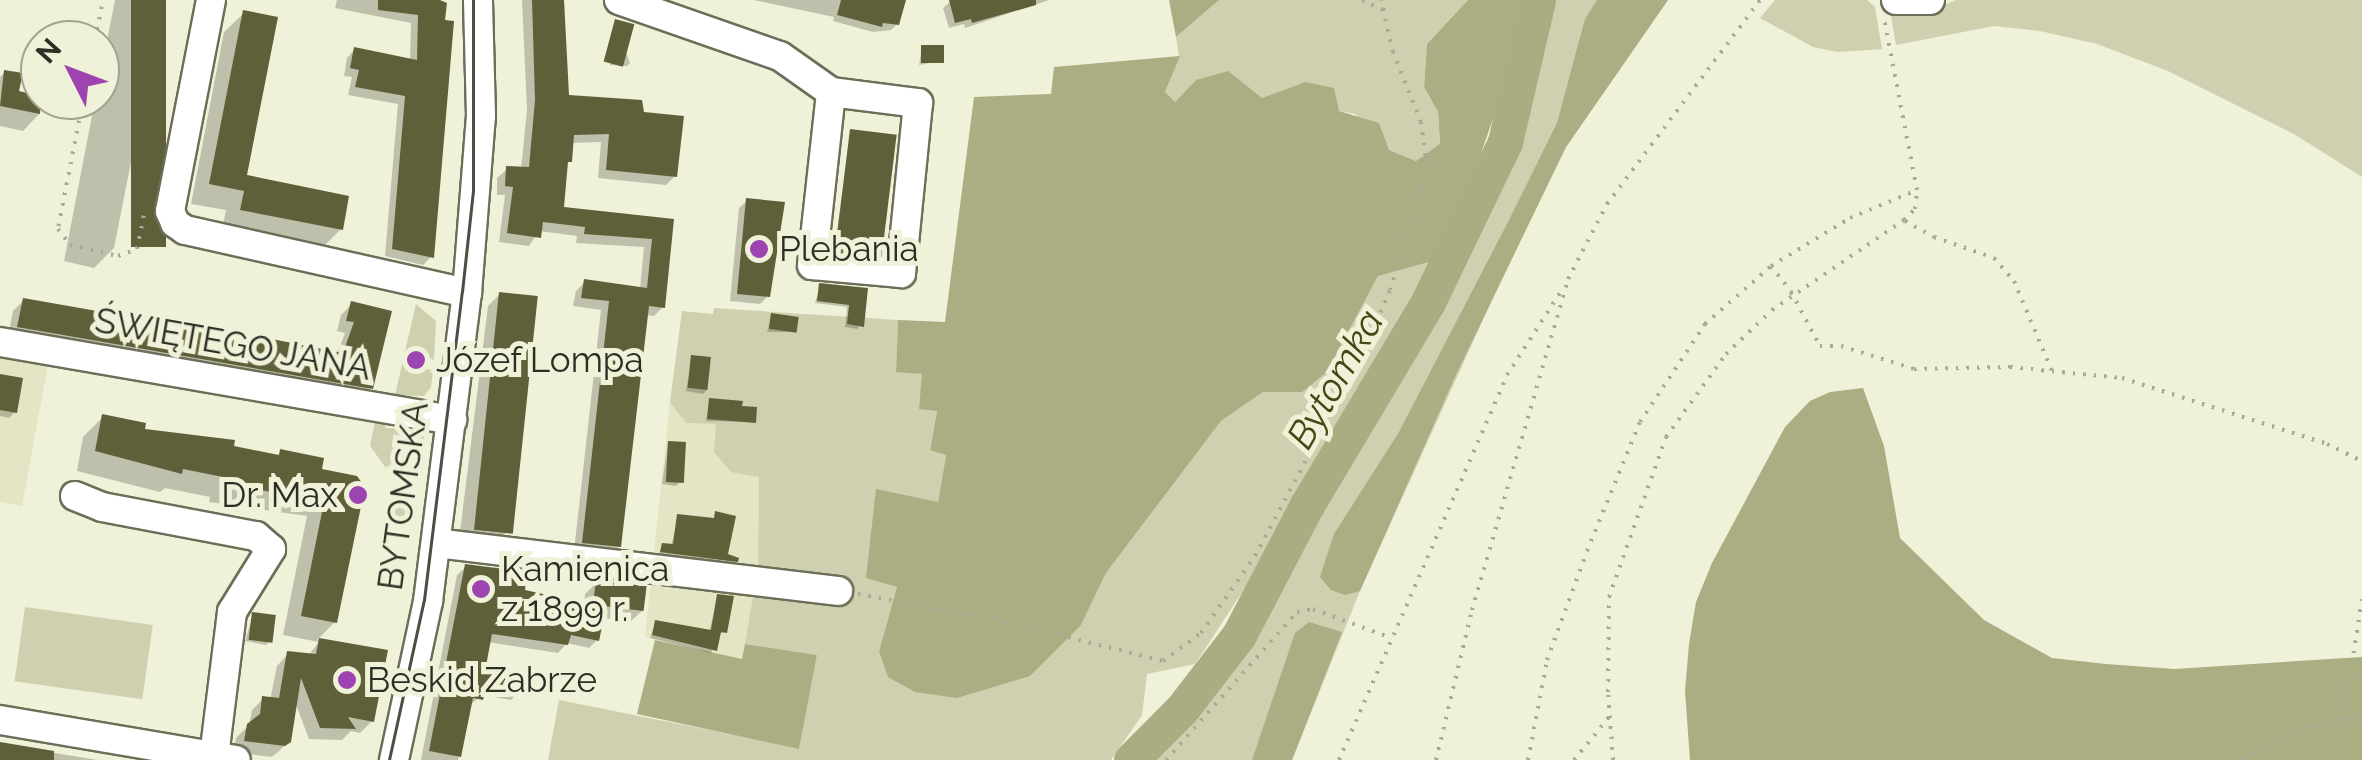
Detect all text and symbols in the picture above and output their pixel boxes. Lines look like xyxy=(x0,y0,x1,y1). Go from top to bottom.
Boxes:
north arrow xyxy=(20,20,120,120)
text: N xyxy=(29,32,68,70)
place label: Plebania xyxy=(779,228,919,270)
marker: Plebania xyxy=(748,238,770,260)
street label: ŚWIĘTEGO JANA xyxy=(91,299,375,389)
water label: Bytomka xyxy=(1277,302,1393,456)
place label: Józef Lompa xyxy=(436,339,644,381)
marker: Józef Lompa xyxy=(405,349,427,371)
street label: BYTOMSKA xyxy=(369,399,437,593)
place label: Dr. Max xyxy=(221,474,338,516)
marker: Dr. Max xyxy=(347,484,369,506)
place label: Kamienica z 1899 r. xyxy=(501,548,669,630)
marker: Kamienica z 1899 r. xyxy=(470,578,492,600)
place label: Beskid Zabrze xyxy=(367,659,597,701)
marker: Beskid Zabrze xyxy=(336,669,358,691)

